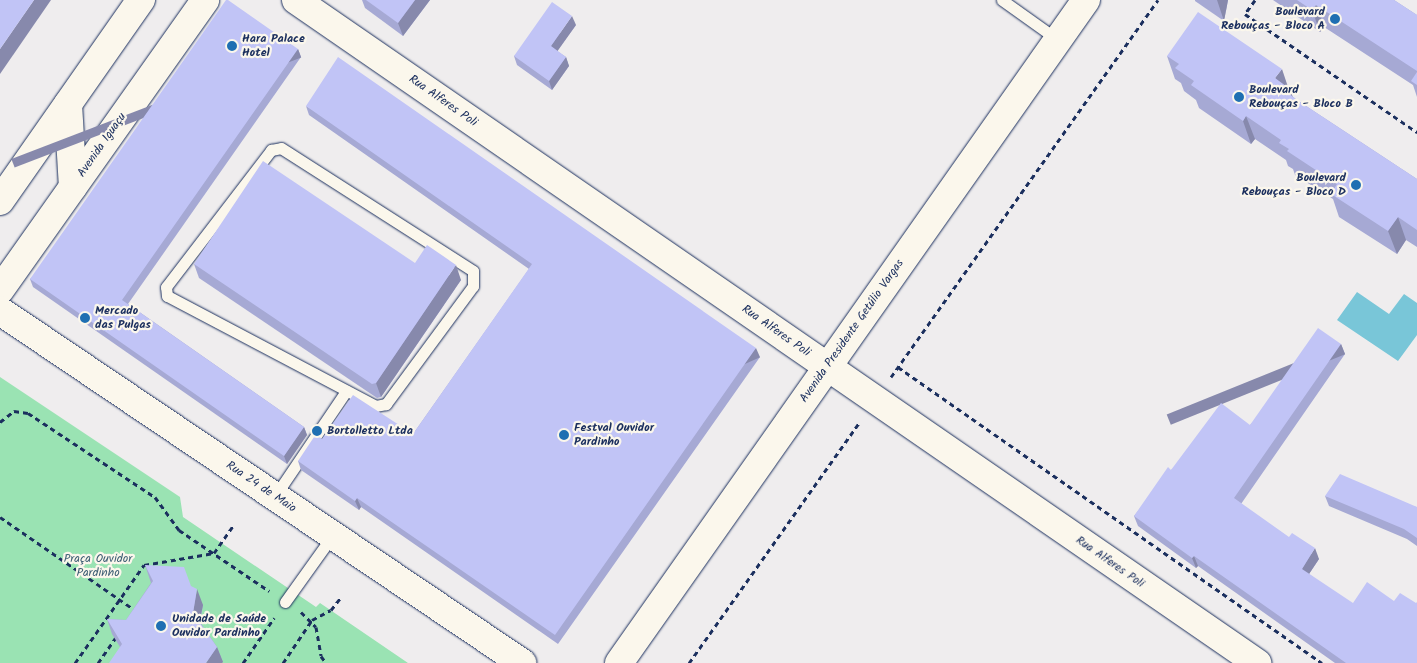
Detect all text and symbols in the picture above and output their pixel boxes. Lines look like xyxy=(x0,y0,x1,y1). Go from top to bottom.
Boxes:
place label: Boulevard Rebouças - Bloco A xyxy=(1221,5,1325,33)
marker: Boulevard Rebouças - Bloco A xyxy=(1329,13,1341,25)
place label: Hara Palace Hotel xyxy=(242,32,305,60)
marker: Hara Palace Hotel xyxy=(226,40,238,52)
street label: Rua Alferes Poli xyxy=(406,72,480,130)
place label: Boulevard Rebouças - Bloco B xyxy=(1249,83,1353,111)
marker: Boulevard Rebouças - Bloco B xyxy=(1233,91,1245,103)
street label: Avenida Iguaçu xyxy=(74,110,130,180)
place label: Boulevard Rebouças - Bloco D xyxy=(1241,171,1346,199)
marker: Boulevard Rebouças - Bloco D xyxy=(1350,179,1362,191)
street label: Avenida Presidente Getúlio Vargas xyxy=(797,257,907,405)
street label: Rua Alferes Poli xyxy=(739,302,813,360)
place label: Mercado das Pulgas xyxy=(95,304,151,332)
marker: Mercado das Pulgas xyxy=(79,312,91,324)
place label: Festval Ouvidor Pardinho xyxy=(574,421,654,449)
place label: Bortolletto Ltda xyxy=(327,424,413,438)
marker: Bortolletto Ltda xyxy=(311,425,323,437)
marker: Festval Ouvidor Pardinho xyxy=(558,429,570,441)
street label: Rua 24 de Maio xyxy=(223,458,299,516)
street label: Rua Alferes Poli xyxy=(1073,533,1147,591)
park label: Praça Ouvidor Pardinho xyxy=(64,552,132,580)
place label: Unidade de Saúde Ouvidor Pardinho xyxy=(172,612,266,640)
marker: Unidade de Saúde Ouvidor Pardinho xyxy=(154,619,168,633)

